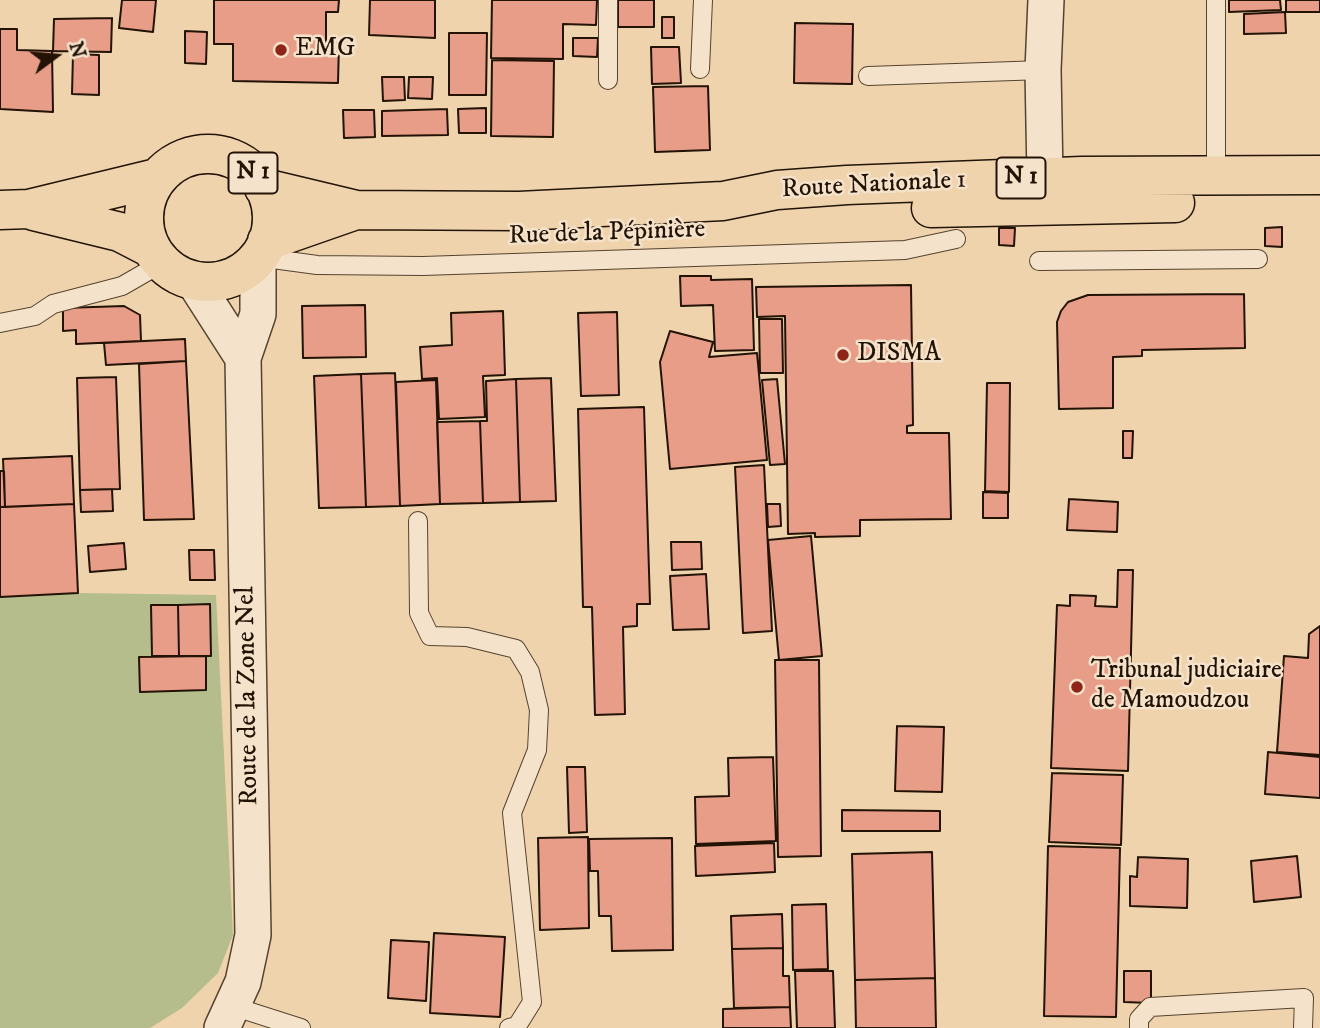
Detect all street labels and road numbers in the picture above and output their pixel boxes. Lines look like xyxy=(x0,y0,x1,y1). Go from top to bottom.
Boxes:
road number: N 1 xyxy=(229,153,278,194)
road number: N 1 xyxy=(996,158,1046,198)
street label: Route Nationale 1 xyxy=(781,166,967,206)
street label: Rue de la Pépinière xyxy=(508,215,706,253)
street label: Route de la Zone Nel xyxy=(231,586,267,806)

